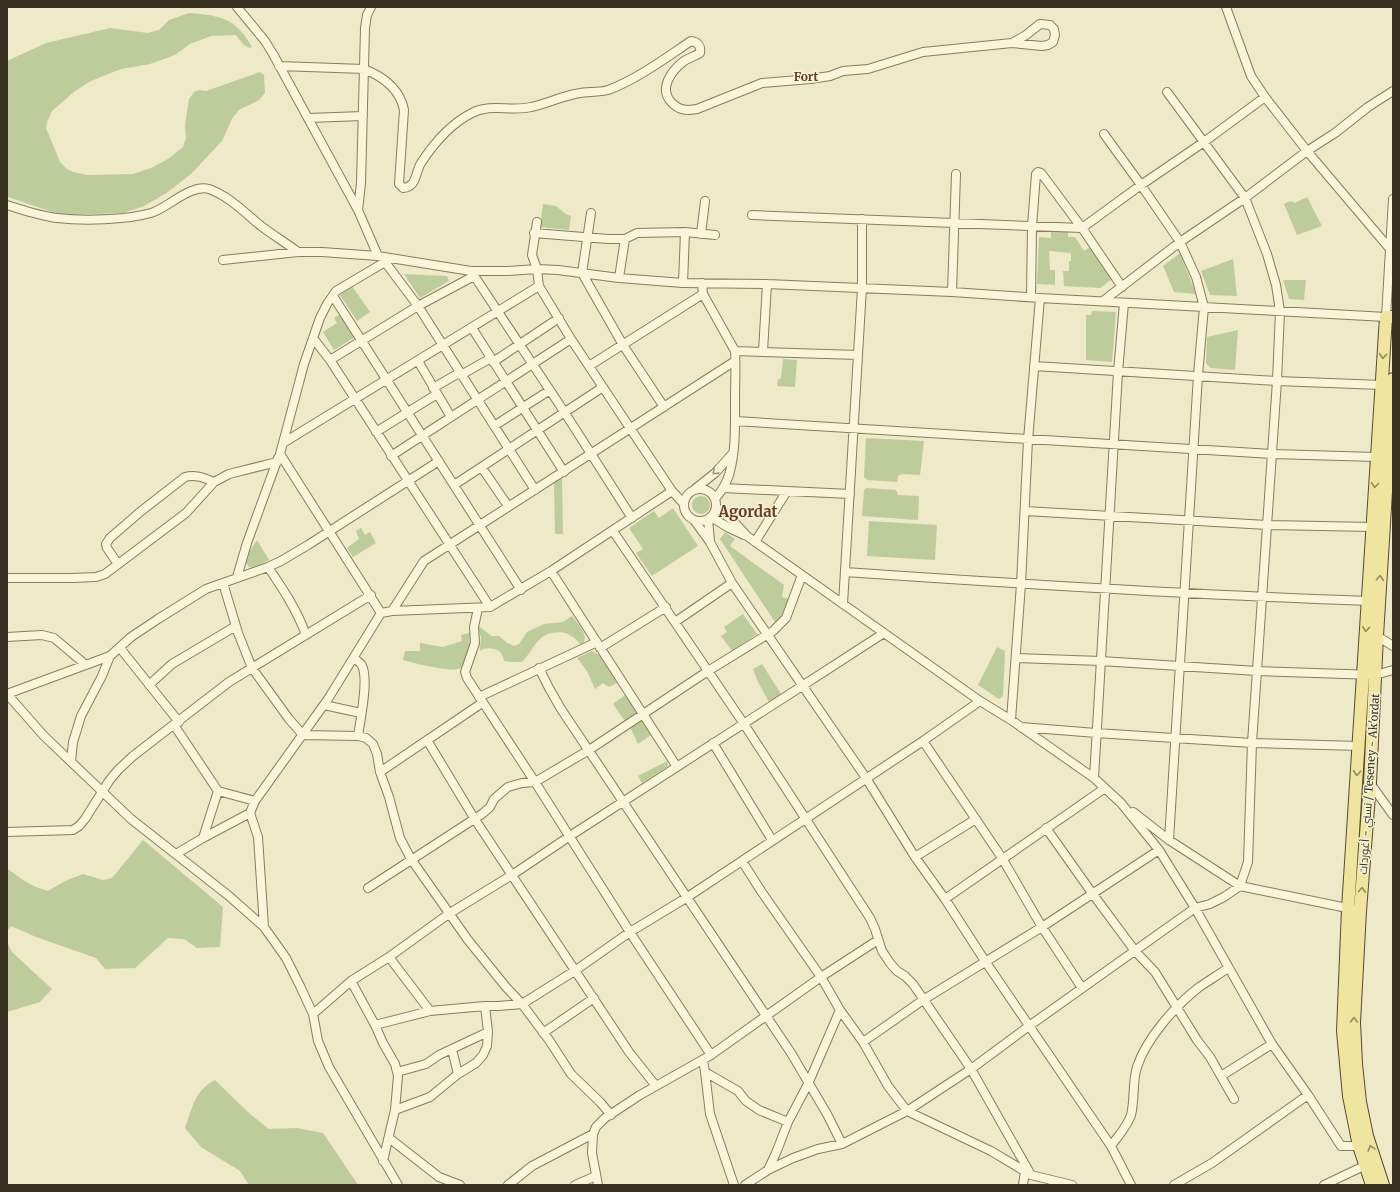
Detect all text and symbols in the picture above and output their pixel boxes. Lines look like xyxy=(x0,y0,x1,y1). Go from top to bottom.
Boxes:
district label: Fort xyxy=(794,69,818,84)
one-way arrow xyxy=(1379,353,1388,359)
one-way arrow xyxy=(712,467,720,475)
one-way arrow xyxy=(1371,482,1379,488)
district label: Agordat xyxy=(718,502,777,521)
one-way arrow xyxy=(1376,575,1385,581)
one-way arrow xyxy=(1361,626,1370,632)
street label: تسني - أغوردات / Teseney - Ak'ordat xyxy=(1356,692,1384,875)
one-way arrow xyxy=(1353,770,1362,776)
one-way arrow xyxy=(1357,887,1366,893)
one-way arrow xyxy=(1350,1017,1359,1023)
one-way arrow xyxy=(1367,1145,1376,1152)

